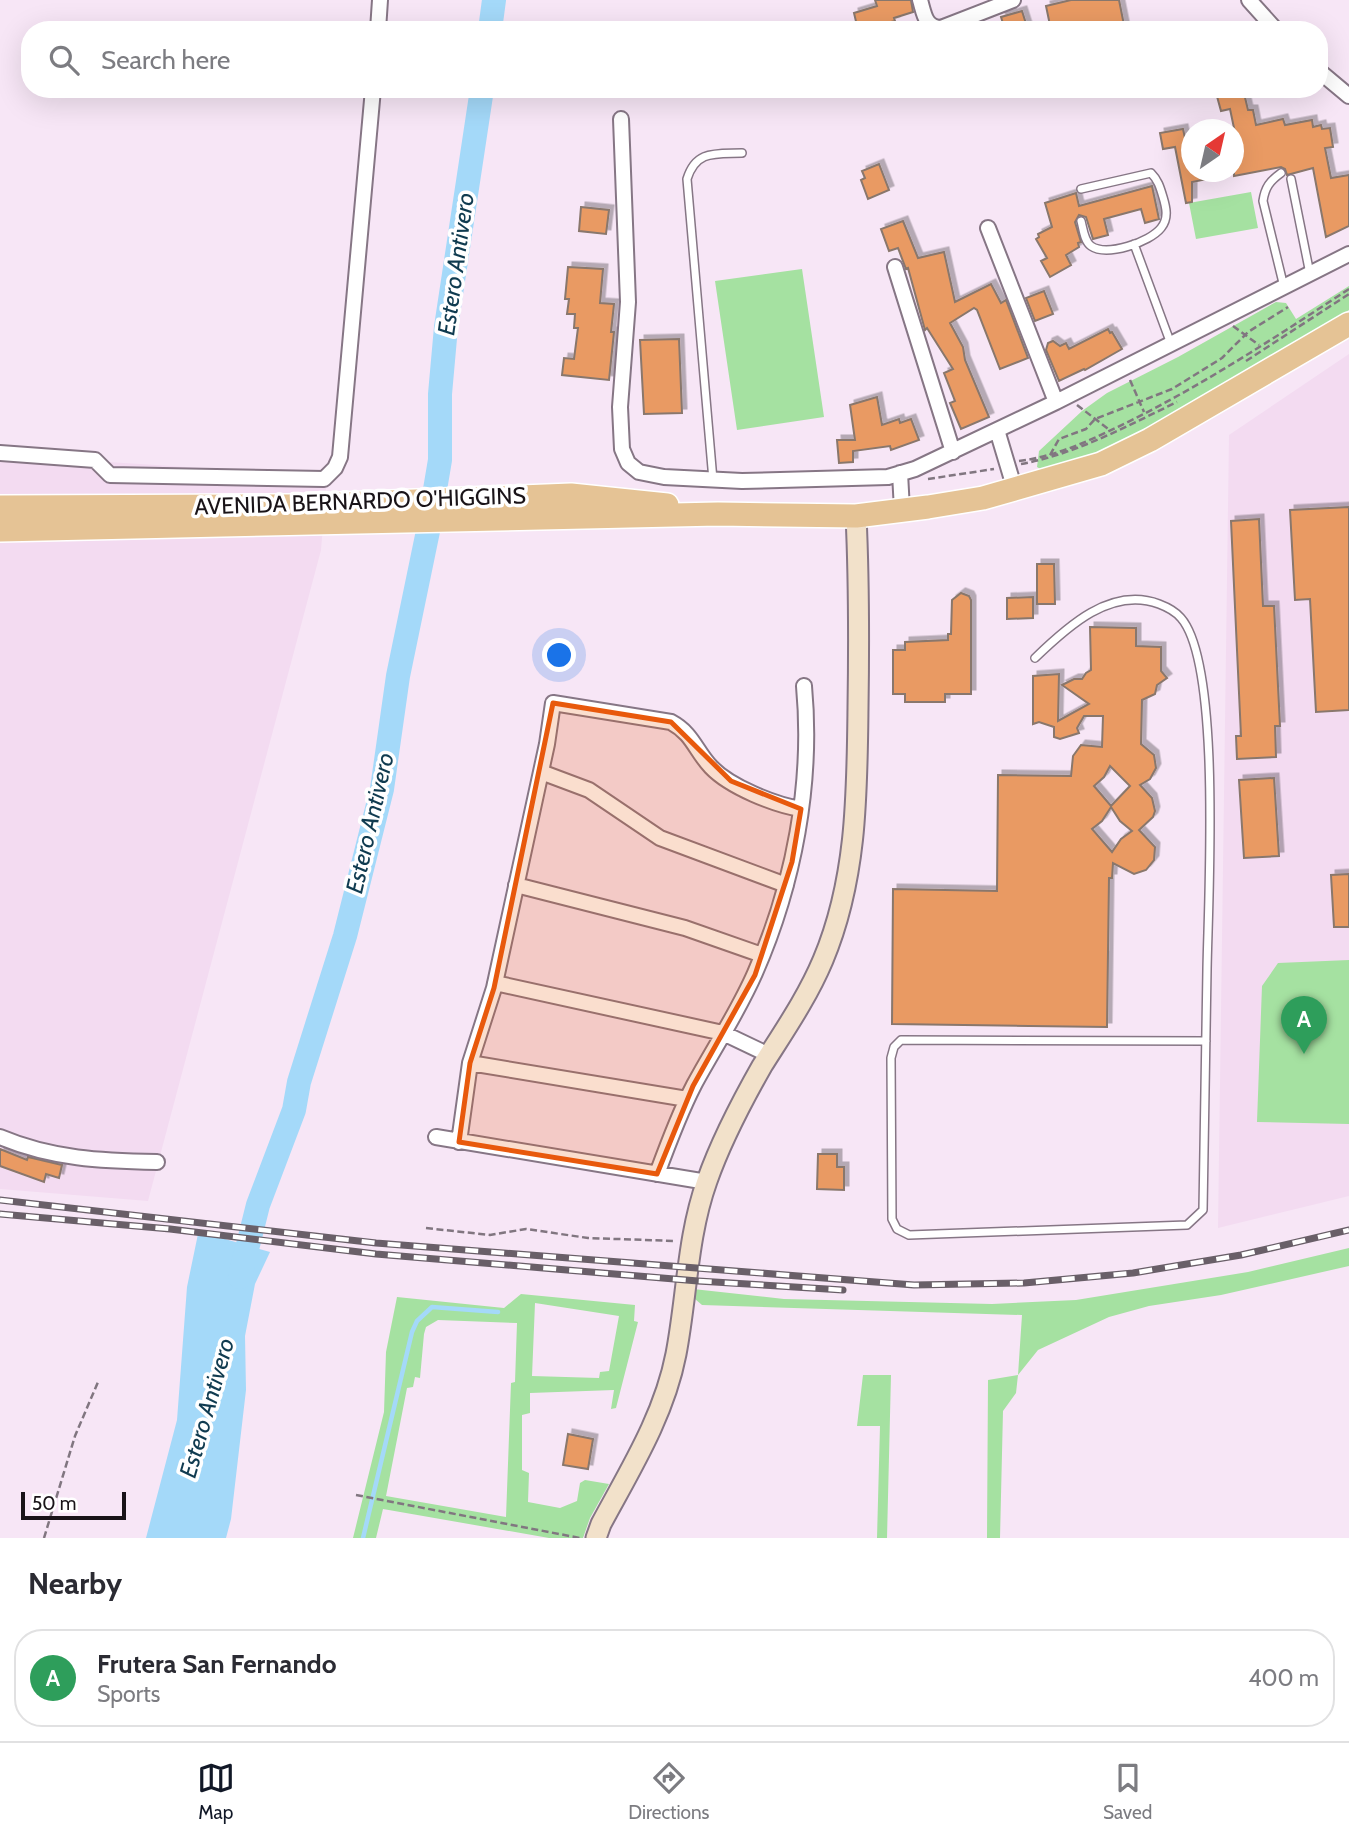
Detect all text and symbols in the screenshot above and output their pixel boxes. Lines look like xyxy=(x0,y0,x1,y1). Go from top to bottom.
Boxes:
search box xyxy=(21,21,1328,98)
icon: search xyxy=(45,41,83,79)
text: Search here xyxy=(101,44,230,76)
north arrow xyxy=(1181,119,1244,182)
water label: Estero Antivero xyxy=(431,191,480,337)
street label: AVENIDA BERNARDO O'HIGGINS xyxy=(194,481,526,521)
your location xyxy=(542,638,576,672)
water label: Estero Antivero xyxy=(339,750,400,896)
pin: A xyxy=(1281,996,1327,1054)
water label: Estero Antivero xyxy=(173,1335,240,1481)
scale bar xyxy=(21,1489,126,1521)
text: 50 m xyxy=(32,1492,76,1515)
text: Nearby xyxy=(28,1565,122,1602)
text: Frutera San Fernando xyxy=(97,1648,336,1680)
text: A xyxy=(46,1664,60,1692)
text: 400 m xyxy=(1248,1664,1319,1692)
text: Sports xyxy=(97,1680,160,1708)
tab: Map xyxy=(197,1759,235,1824)
tab: Directions xyxy=(628,1759,709,1824)
tab: Saved xyxy=(1103,1759,1152,1824)

